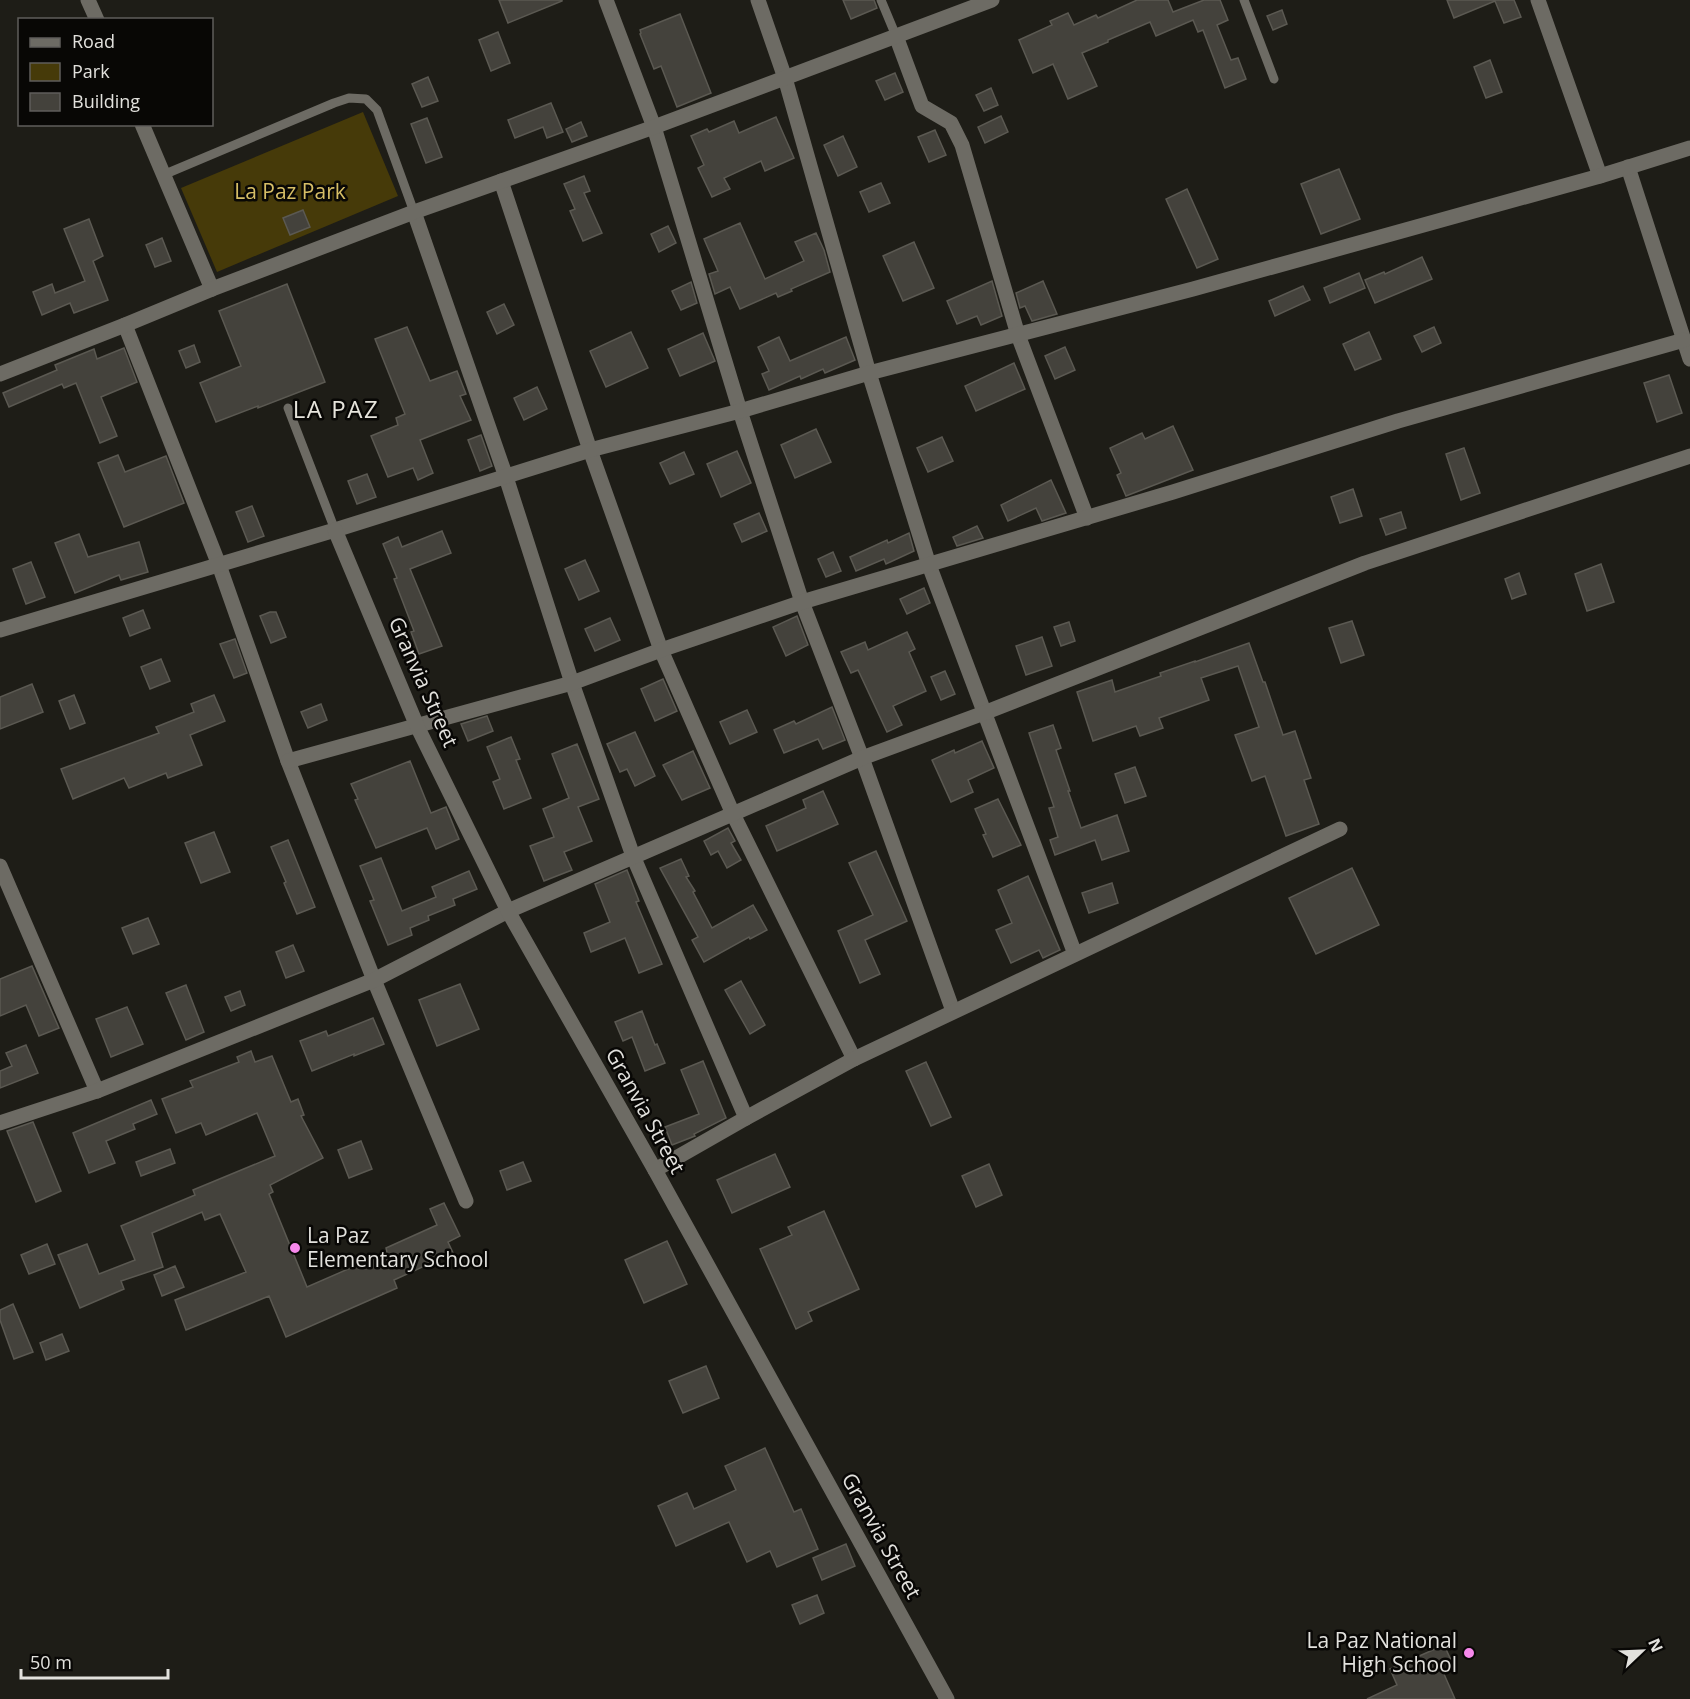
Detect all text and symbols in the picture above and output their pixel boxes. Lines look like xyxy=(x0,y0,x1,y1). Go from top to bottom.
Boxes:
legend xyxy=(18,18,213,126)
text: Road xyxy=(72,29,115,53)
text: Park xyxy=(72,59,110,83)
text: Building xyxy=(72,89,140,113)
park label: La Paz Park xyxy=(234,177,346,205)
district label: LA PAZ xyxy=(293,392,379,425)
street label: Granvia Street xyxy=(383,612,465,751)
street label: Granvia Street xyxy=(600,1043,692,1179)
place label: La Paz Elementary School xyxy=(307,1221,489,1273)
marker: La Paz Elementary School xyxy=(288,1241,302,1255)
street label: Granvia Street xyxy=(836,1468,928,1604)
north arrow xyxy=(1612,1621,1672,1681)
place label: La Paz National High School xyxy=(1307,1626,1457,1678)
text: N xyxy=(1643,1635,1668,1655)
scale bar xyxy=(21,1642,168,1680)
marker: La Paz National High School xyxy=(1462,1646,1476,1660)
text: 50 m xyxy=(30,1650,72,1674)

